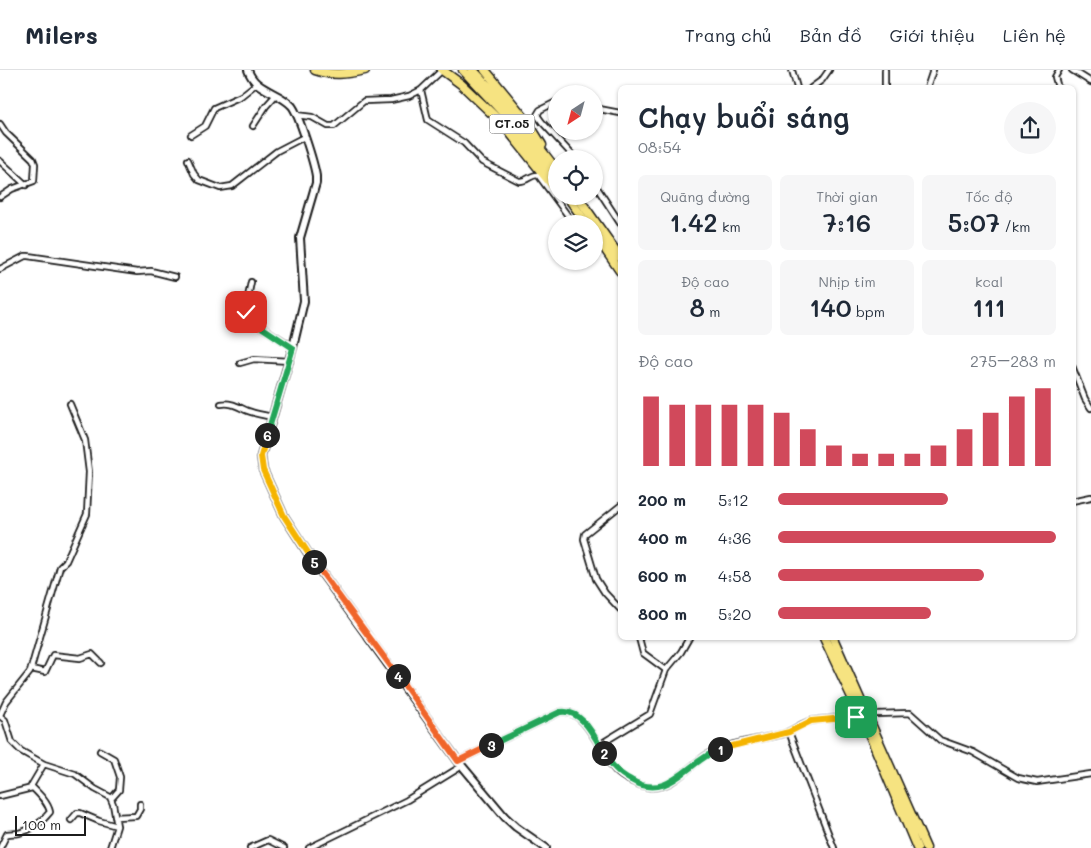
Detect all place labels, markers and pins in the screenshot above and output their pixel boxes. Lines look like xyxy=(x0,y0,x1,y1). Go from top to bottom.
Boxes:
pin xyxy=(225,291,267,333)
pin: 6 xyxy=(254,422,280,448)
pin: 5 xyxy=(302,550,326,574)
pin: 4 xyxy=(386,664,410,688)
pin xyxy=(835,696,877,738)
pin: 3 xyxy=(478,732,504,758)
pin: 1 xyxy=(708,736,732,762)
pin: 2 xyxy=(592,740,616,766)

